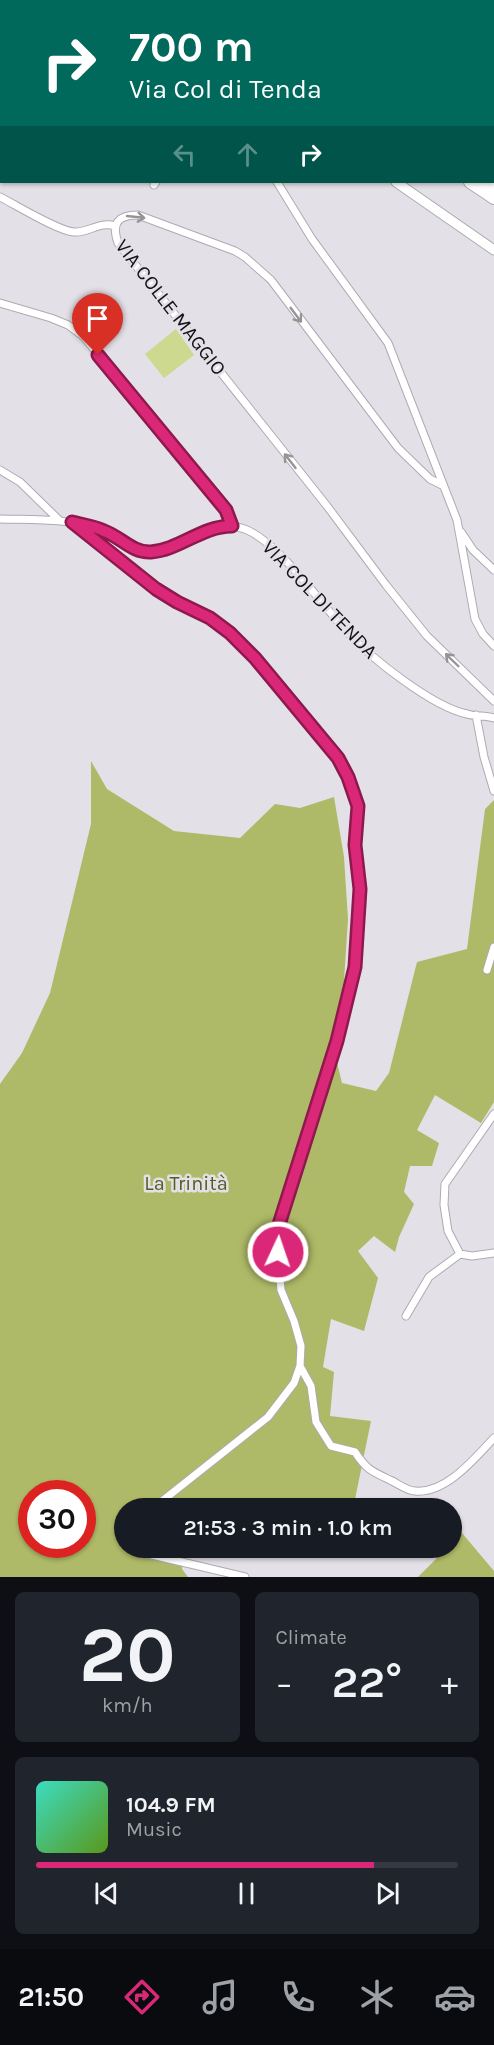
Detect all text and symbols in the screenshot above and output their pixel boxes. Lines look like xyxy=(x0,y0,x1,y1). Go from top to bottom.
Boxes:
text: 700 m xyxy=(129,22,254,72)
icon: right xyxy=(30,24,108,102)
text: Via Col di Tenda xyxy=(129,73,322,105)
icon: left xyxy=(168,138,201,171)
icon: ahead xyxy=(231,138,264,171)
icon: right xyxy=(294,138,327,171)
one-way arrow xyxy=(126,212,145,223)
street label: VIA COLLE MAGGIO xyxy=(111,235,231,380)
pin xyxy=(72,293,123,355)
icon: arrive xyxy=(81,302,114,335)
one-way arrow xyxy=(290,307,303,323)
one-way arrow xyxy=(284,453,297,469)
street label: VIA COL DI TENDA xyxy=(257,535,382,663)
one-way arrow xyxy=(445,653,460,668)
park label: La Trinità xyxy=(144,1172,228,1195)
position arrow xyxy=(246,1220,310,1284)
speed limit sign: 30 xyxy=(18,1480,96,1558)
text: 21:53 · 3 min · 1.0 km xyxy=(183,1515,393,1541)
text: 20 xyxy=(79,1609,176,1701)
text: Climate xyxy=(276,1626,347,1649)
text: 22° xyxy=(331,1656,402,1708)
text: − xyxy=(276,1664,293,1702)
text: + xyxy=(441,1664,458,1702)
text: km/h xyxy=(102,1694,153,1717)
text: 104.9 FM xyxy=(126,1792,216,1818)
text: Music xyxy=(126,1818,182,1841)
icon: previous xyxy=(90,1877,123,1910)
icon: pause xyxy=(230,1877,263,1910)
icon: next xyxy=(371,1877,404,1910)
icon: directions xyxy=(121,1976,163,2018)
icon: music xyxy=(199,1976,241,2018)
icon: phone xyxy=(277,1976,319,2018)
icon: climate xyxy=(356,1976,398,2018)
icon: car xyxy=(434,1976,476,2018)
text: 21:50 xyxy=(18,1981,84,2013)

